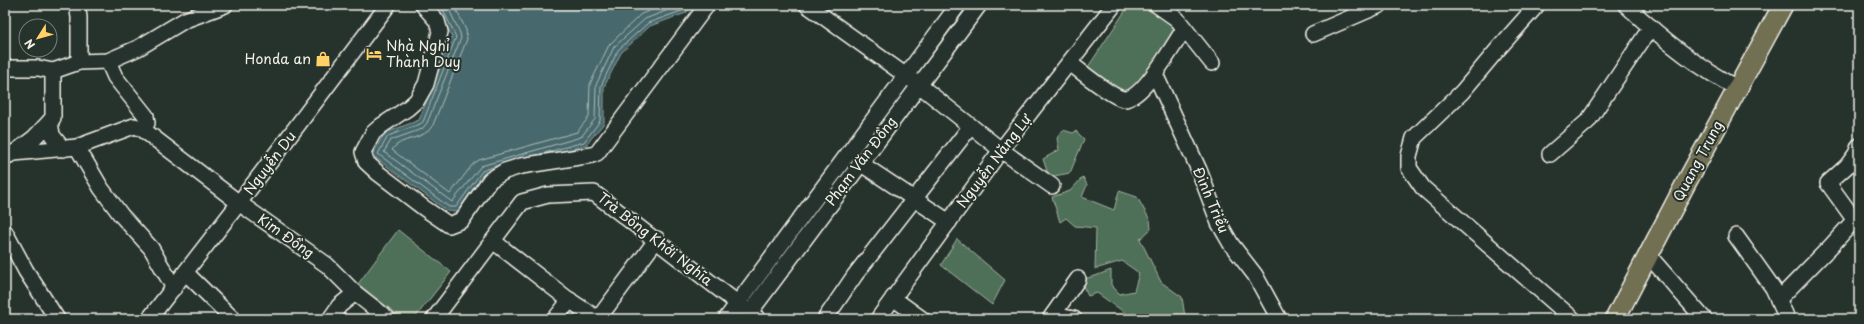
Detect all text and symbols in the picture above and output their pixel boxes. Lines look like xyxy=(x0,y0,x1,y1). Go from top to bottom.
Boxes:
north arrow xyxy=(18,18,58,58)
text: N xyxy=(20,35,39,53)
place label: Nhà Nghỉ Thành Duy xyxy=(386,35,461,72)
hotel icon: Nhà Nghỉ Thành Duy xyxy=(365,45,383,63)
place label: Honda an xyxy=(245,48,311,69)
shop icon: Honda an xyxy=(314,50,332,68)
street label: Nguyễn Năng Lự xyxy=(951,108,1037,212)
street label: Phạm Văn Đồng xyxy=(820,112,901,210)
street label: Quang Trung xyxy=(1667,117,1728,205)
street label: Nguyễn Du xyxy=(239,126,301,199)
street label: Đinh Triều xyxy=(1188,164,1235,236)
street label: Trà Bồng Khởi Nghĩa xyxy=(593,187,717,290)
street label: Kim Đồng xyxy=(254,208,319,263)

